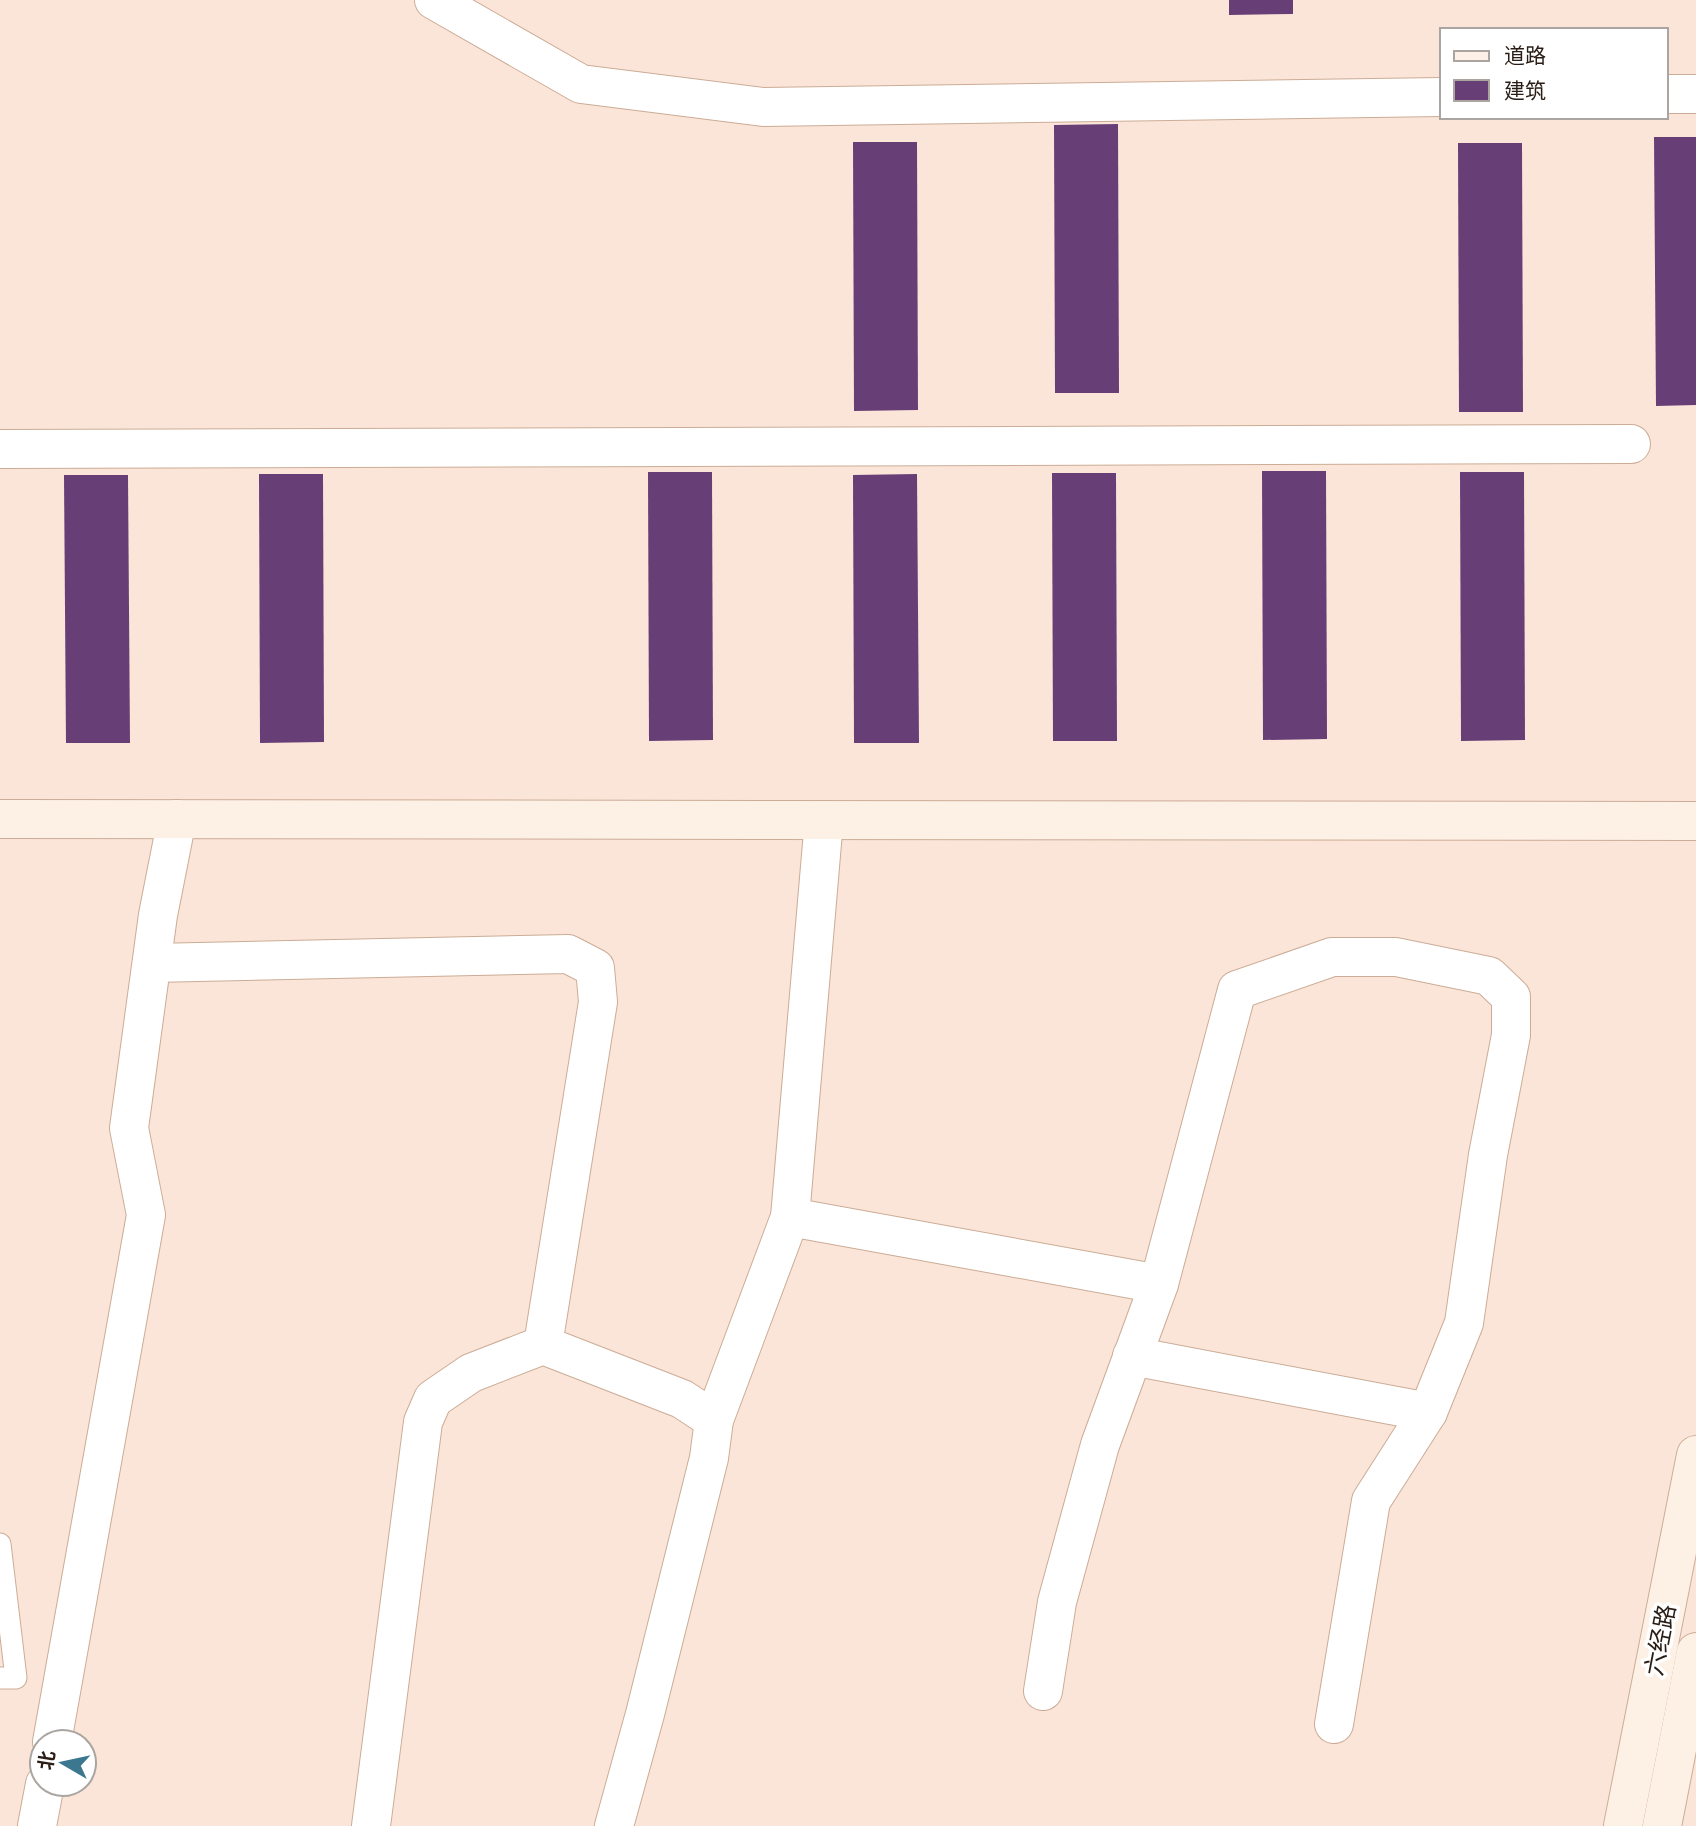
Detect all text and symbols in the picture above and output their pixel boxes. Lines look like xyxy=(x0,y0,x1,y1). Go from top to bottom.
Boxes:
legend xyxy=(1440,28,1668,119)
text: 道路 xyxy=(1504,42,1546,69)
text: 建筑 xyxy=(1504,77,1546,104)
street label: 六经路 xyxy=(1638,1602,1682,1678)
north arrow xyxy=(28,1728,98,1798)
text: 北 xyxy=(33,1749,60,1772)

